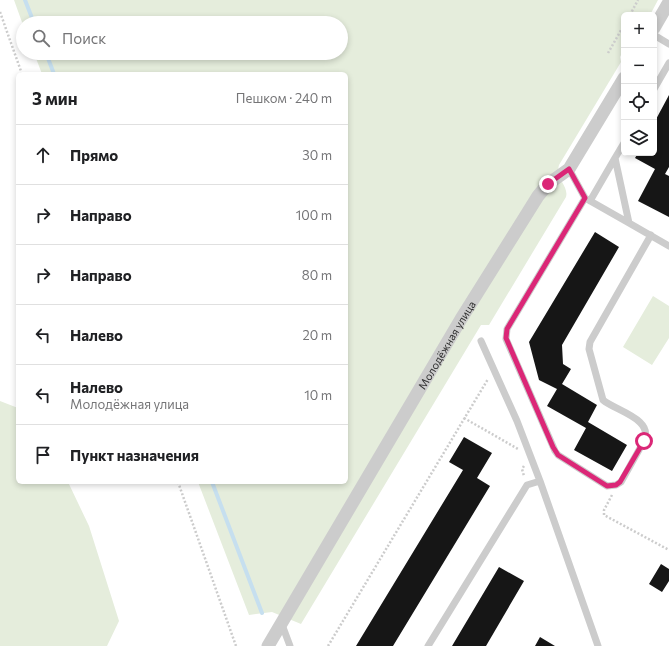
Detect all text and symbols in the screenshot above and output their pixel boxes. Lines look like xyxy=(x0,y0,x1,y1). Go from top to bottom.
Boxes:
map controls xyxy=(621,12,657,156)
button: + xyxy=(621,12,657,48)
search box xyxy=(16,16,348,60)
icon: search xyxy=(30,27,52,49)
text: Поиск xyxy=(62,29,106,47)
button: − xyxy=(621,48,657,84)
button: locate xyxy=(621,84,657,120)
text: 3 мин xyxy=(32,88,78,109)
text: Пешком · 240 m xyxy=(236,90,332,106)
button: layers xyxy=(621,120,657,156)
icon: ahead xyxy=(32,144,54,166)
text: Прямо xyxy=(70,146,118,164)
text: 30 m xyxy=(302,147,332,163)
route end xyxy=(539,175,557,193)
icon: right xyxy=(32,204,54,226)
text: Направо xyxy=(70,206,132,224)
text: 100 m xyxy=(296,207,332,223)
icon: right xyxy=(32,264,54,286)
text: Направо xyxy=(70,266,132,284)
text: 80 m xyxy=(302,267,332,283)
street label: Молодёжная улица xyxy=(415,298,478,391)
icon: left xyxy=(32,324,54,346)
text: Налево xyxy=(70,326,123,344)
text: 20 m xyxy=(303,327,332,343)
text: Налево xyxy=(70,378,123,396)
icon: left xyxy=(32,384,54,406)
text: 10 m xyxy=(304,387,332,403)
text: Молодёжная улица xyxy=(70,396,189,412)
route start xyxy=(635,432,653,450)
icon: arrive xyxy=(32,444,54,466)
text: Пункт назначения xyxy=(70,446,199,464)

